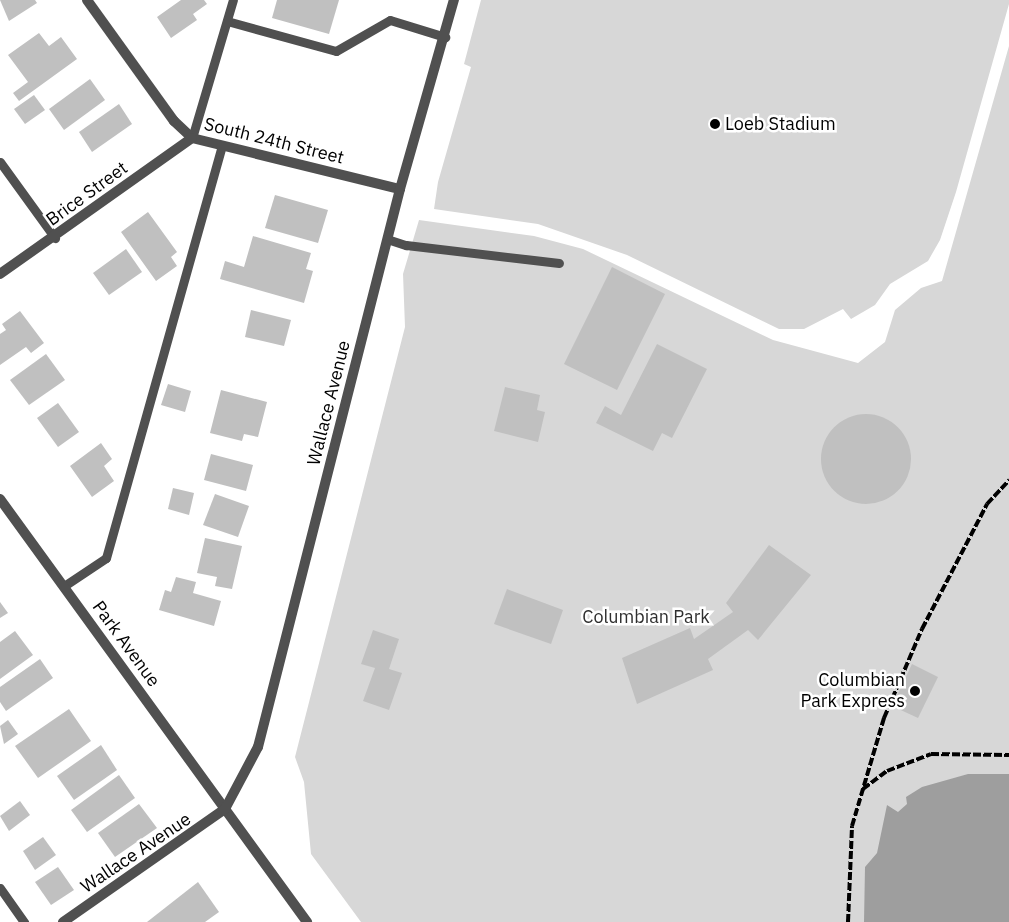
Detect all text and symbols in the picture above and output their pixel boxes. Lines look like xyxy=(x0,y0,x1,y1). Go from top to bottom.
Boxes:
street label: South 24th Street xyxy=(202,113,346,169)
place label: Loeb Stadium xyxy=(725,113,836,135)
marker: Loeb Stadium xyxy=(709,118,721,130)
street label: Brice Street xyxy=(42,157,132,231)
street label: Wallace Avenue xyxy=(303,338,355,468)
street label: Park Avenue xyxy=(88,597,164,691)
park label: Columbian Park xyxy=(582,606,710,628)
place label: Columbian Park Express xyxy=(800,670,905,712)
marker: Columbian Park Express xyxy=(909,685,921,697)
street label: Wallace Avenue xyxy=(77,808,195,898)

